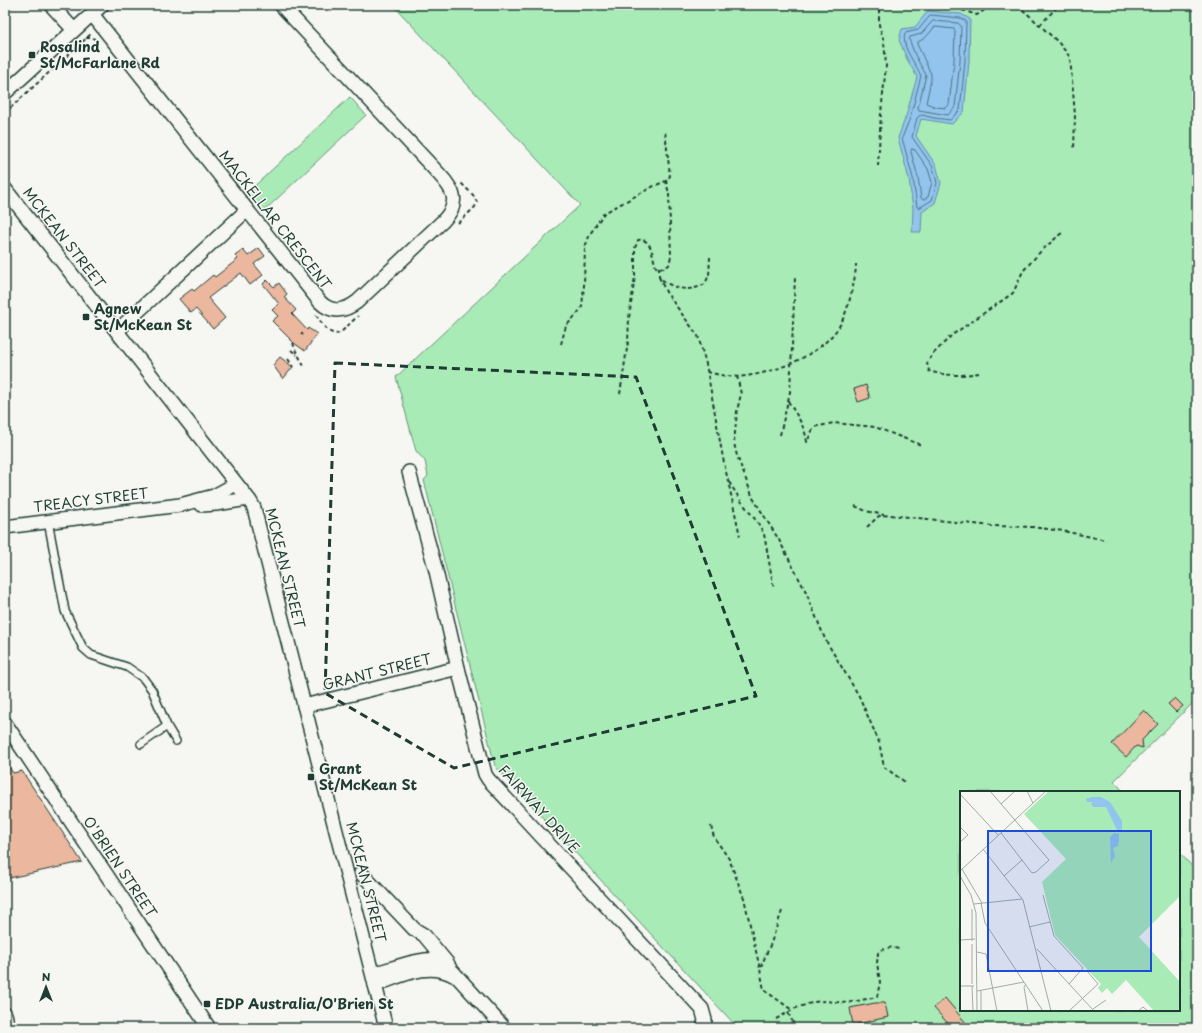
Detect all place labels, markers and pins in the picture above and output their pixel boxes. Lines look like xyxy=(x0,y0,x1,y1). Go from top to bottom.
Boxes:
place label: Rosalind St/McFarlane Rd xyxy=(40,36,160,73)
marker: Rosalind St/McFarlane Rd xyxy=(27,50,37,60)
place label: Agnew St/McKean St xyxy=(94,298,192,335)
marker: Agnew St/McKean St xyxy=(81,312,91,322)
place label: Grant St/McKean St xyxy=(319,758,417,795)
marker: Grant St/McKean St xyxy=(306,772,316,782)
place label: EDP Australia/O'Brien St xyxy=(215,993,394,1014)
marker: EDP Australia/O'Brien St xyxy=(202,999,212,1009)

